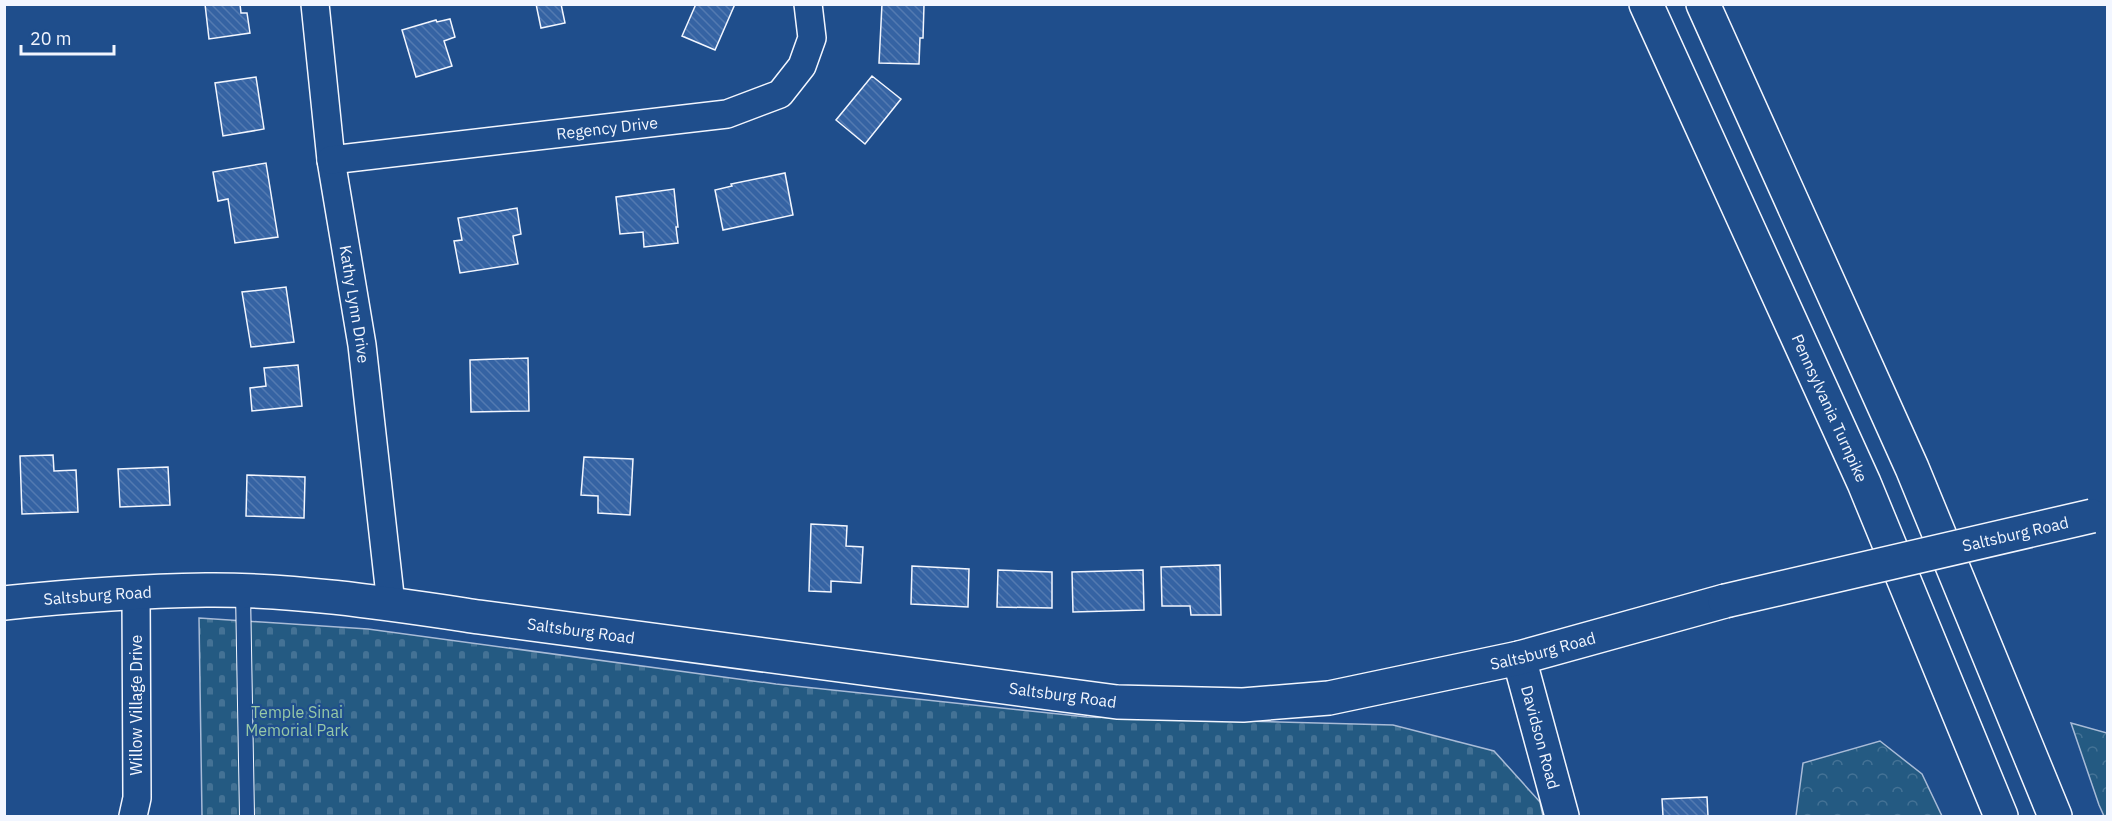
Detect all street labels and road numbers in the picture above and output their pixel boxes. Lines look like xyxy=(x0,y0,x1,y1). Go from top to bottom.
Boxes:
street label: Regency Drive xyxy=(555,112,659,144)
street label: Kathy Lynn Drive xyxy=(335,244,374,364)
street label: Pennsylvania Turnpike xyxy=(1788,331,1872,485)
street label: Saltsburg Road xyxy=(1960,512,2070,556)
street label: Saltsburg Road xyxy=(43,582,152,609)
street label: Saltsburg Road xyxy=(526,614,636,648)
street label: Saltsburg Road xyxy=(1488,627,1598,674)
street label: Willow Village Drive xyxy=(126,634,146,775)
street label: Saltsburg Road xyxy=(1008,678,1118,712)
street label: Davidson Road xyxy=(1517,683,1564,791)

